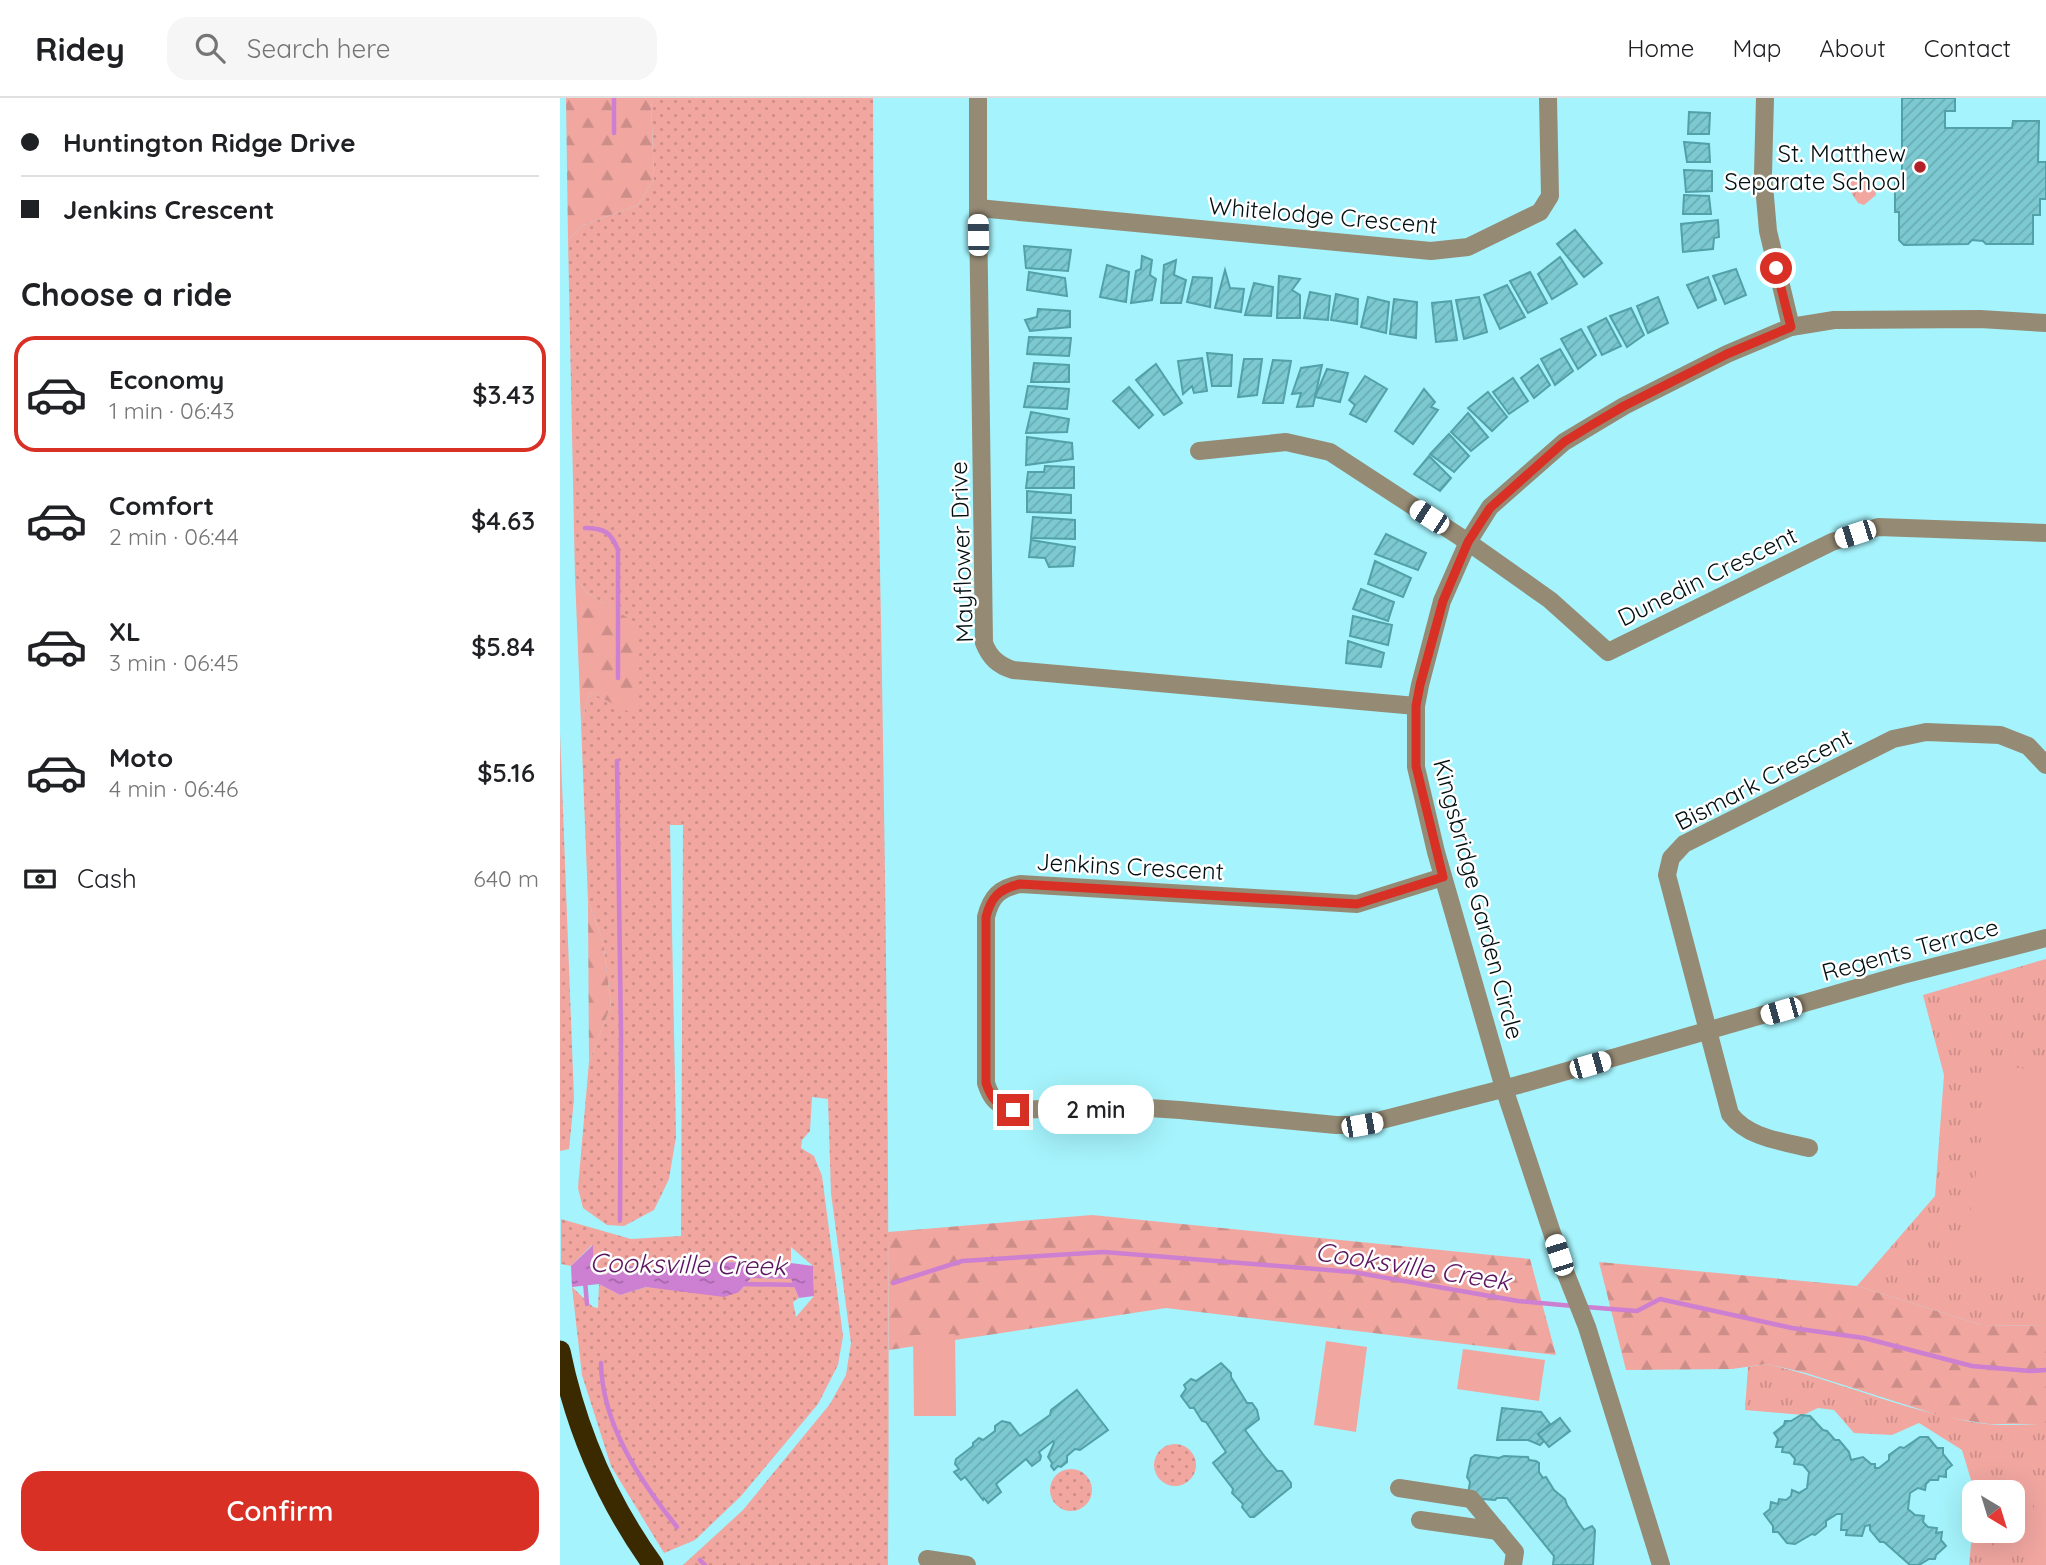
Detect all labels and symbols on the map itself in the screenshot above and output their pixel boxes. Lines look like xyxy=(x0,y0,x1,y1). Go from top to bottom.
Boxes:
place label: St. Matthew Separate School xyxy=(1724,138,1906,196)
marker: St. Matthew Separate School xyxy=(1912,159,1928,175)
street label: Whitelodge Crescent xyxy=(1207,190,1439,240)
car xyxy=(968,214,989,256)
route start xyxy=(1760,252,1792,284)
street label: Mayflower Drive xyxy=(943,461,979,643)
car xyxy=(1406,497,1453,537)
car xyxy=(1832,518,1879,550)
street label: Dunedin Crescent xyxy=(1612,520,1802,632)
street label: Bismark Crescent xyxy=(1670,722,1856,836)
street label: Kingsbridge Garden Circle xyxy=(1427,756,1531,1042)
street label: Jenkins Crescent xyxy=(1035,846,1225,886)
street label: Regents Terrace xyxy=(1818,911,2002,987)
car xyxy=(1758,995,1805,1027)
car xyxy=(1567,1049,1614,1081)
callout: 2 min xyxy=(1037,1086,1153,1134)
route end xyxy=(997,1094,1029,1126)
car xyxy=(1340,1111,1385,1139)
car xyxy=(1543,1232,1576,1278)
water label: Cooksville Creek xyxy=(1313,1234,1515,1298)
water label: Cooksville Creek xyxy=(589,1246,789,1282)
north arrow xyxy=(1962,1480,2025,1544)

